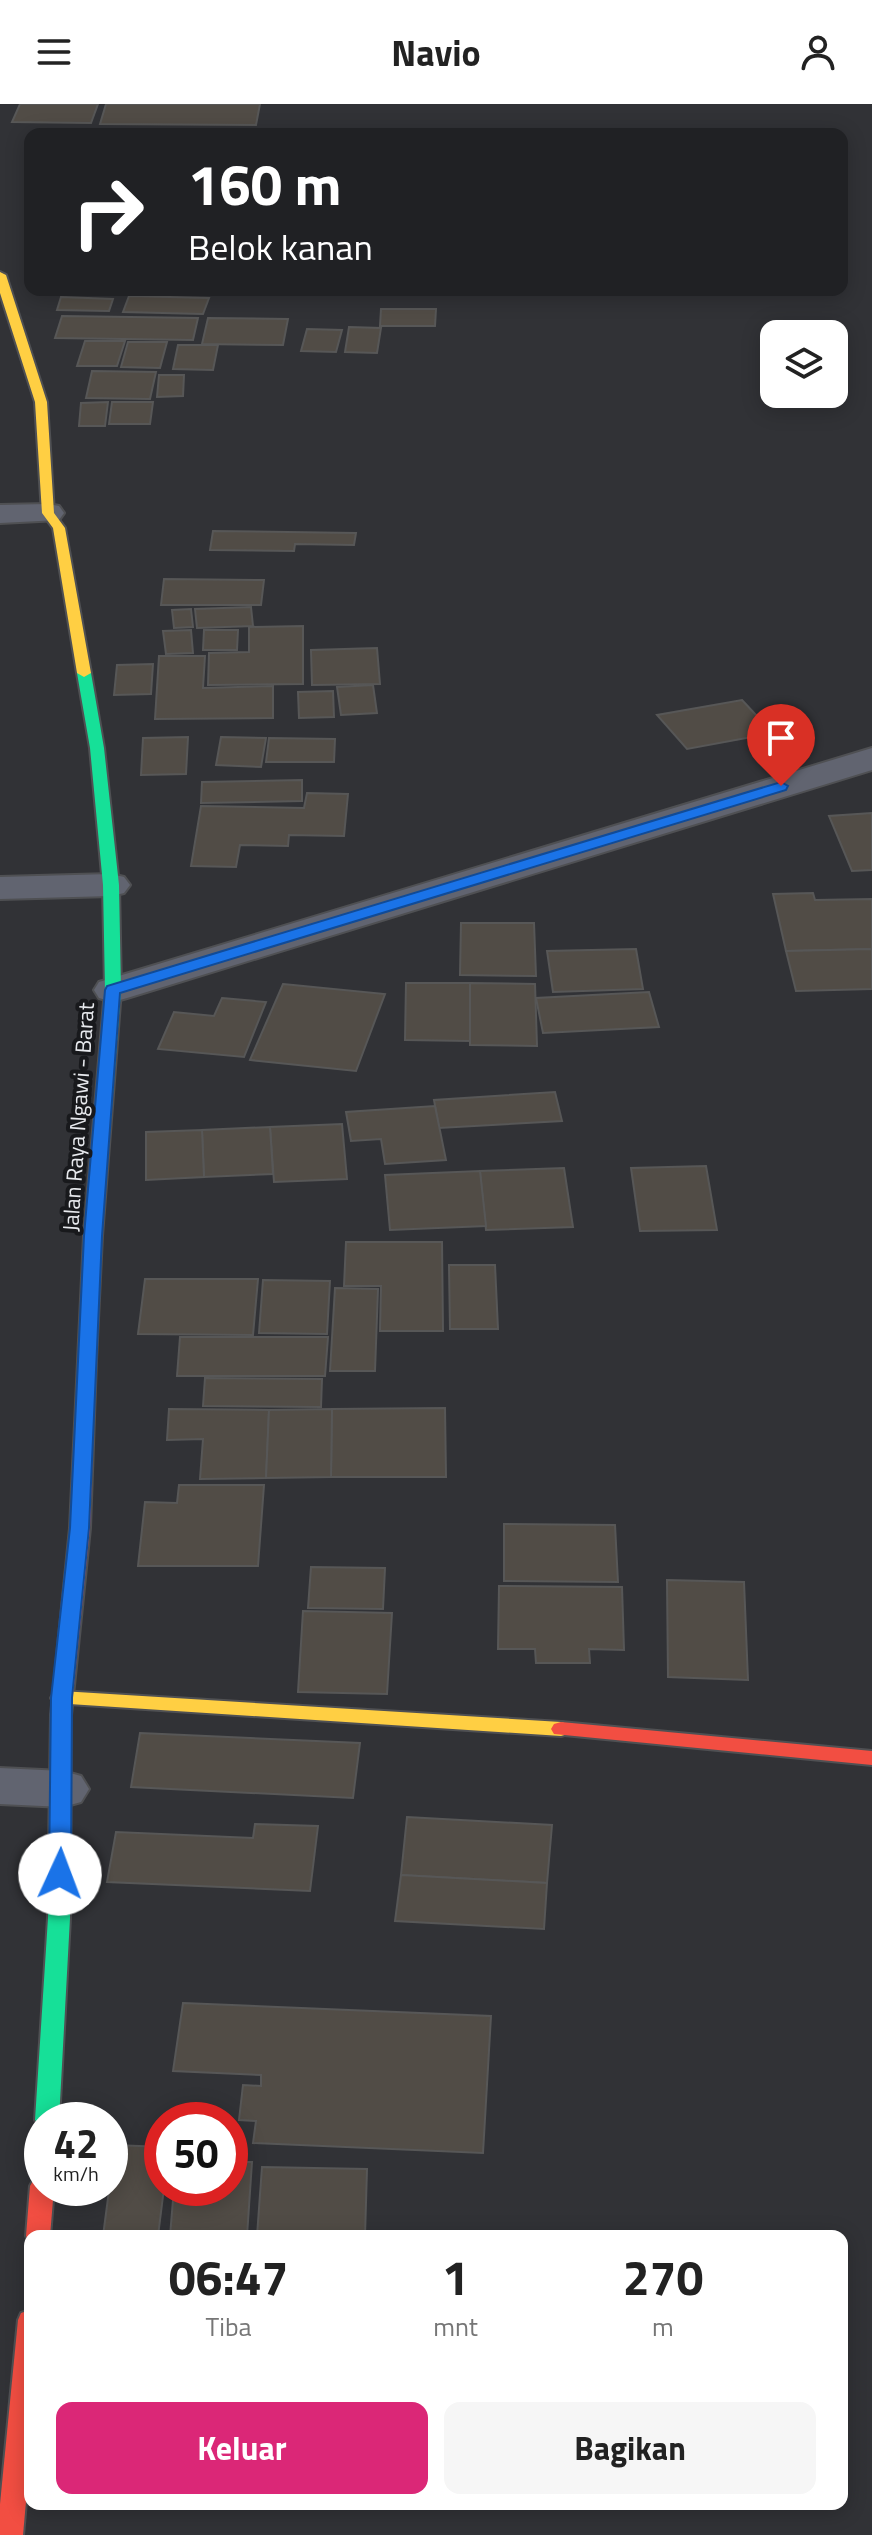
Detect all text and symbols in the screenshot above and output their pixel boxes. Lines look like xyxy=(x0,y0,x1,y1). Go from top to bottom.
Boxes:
text: Navio xyxy=(391,25,481,80)
icon: menu xyxy=(32,30,76,74)
icon: person xyxy=(796,30,840,74)
text: 160 m xyxy=(188,142,341,227)
icon: right xyxy=(56,160,160,264)
text: Belok kanan xyxy=(188,219,373,274)
map controls xyxy=(760,320,848,408)
button: layers xyxy=(760,320,848,408)
pin xyxy=(747,704,815,786)
icon: arrive xyxy=(759,716,803,760)
street label: Jalan Raya Ngawi - Barat xyxy=(53,1001,103,1233)
position arrow xyxy=(18,1832,102,1916)
speed limit sign: 50 xyxy=(144,2102,248,2206)
text: 42 xyxy=(54,2113,98,2174)
text: km/h xyxy=(53,2158,99,2189)
text: 06:47 xyxy=(169,2241,289,2314)
text: 1 xyxy=(442,2241,469,2314)
text: 270 xyxy=(623,2241,703,2314)
text: Tiba xyxy=(206,2307,252,2346)
text: mnt xyxy=(433,2307,478,2346)
text: m xyxy=(652,2307,674,2346)
button: Keluar xyxy=(56,2402,428,2494)
button: Bagikan xyxy=(444,2402,816,2494)

